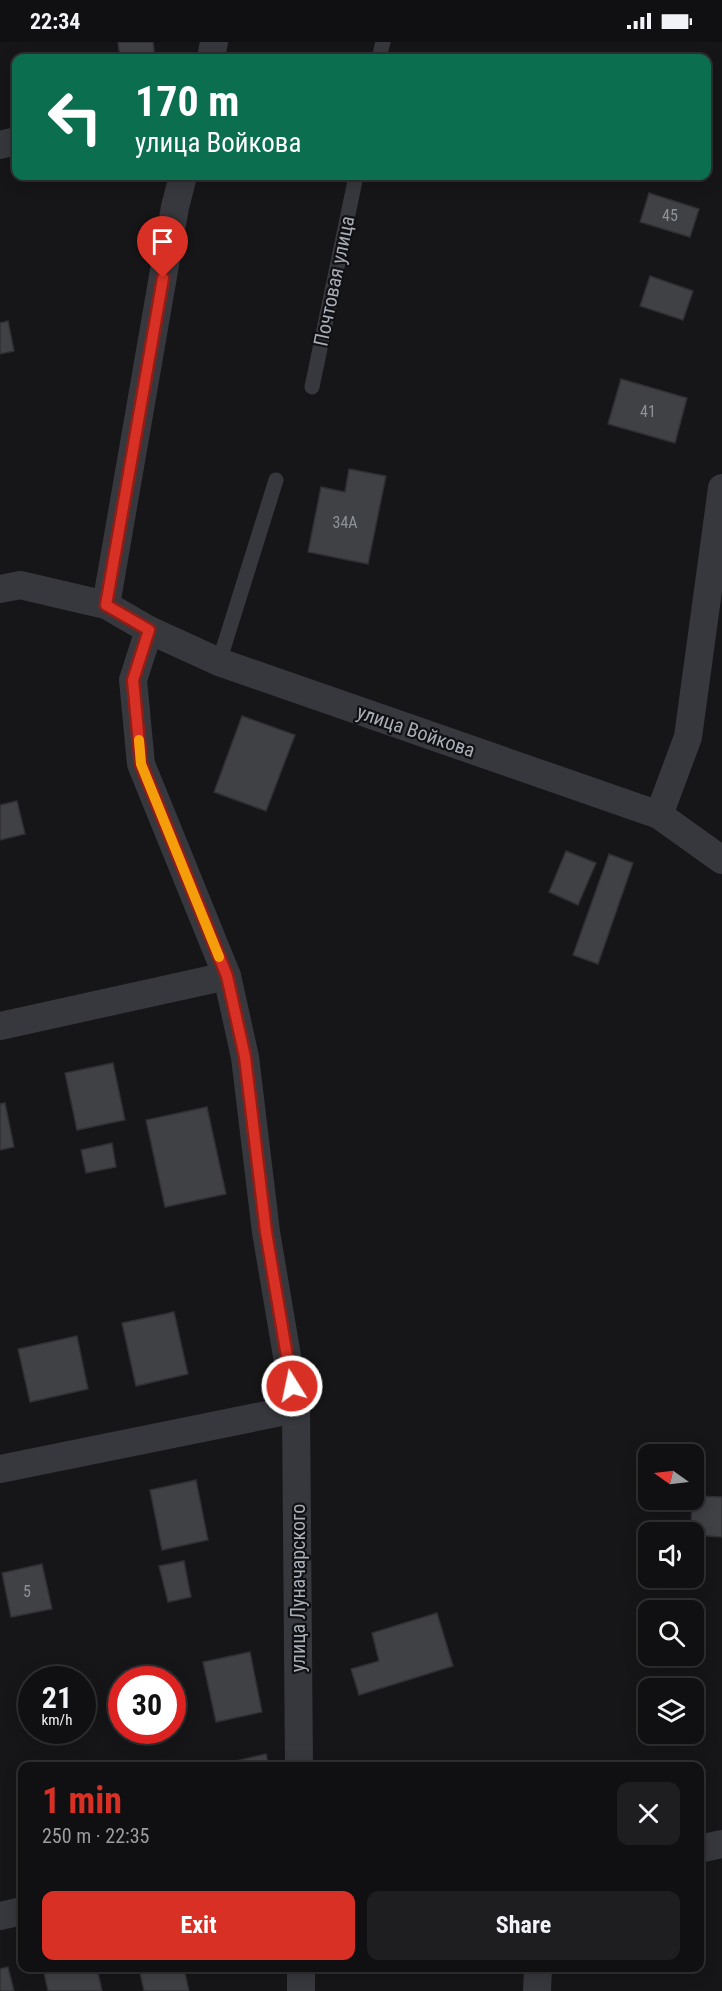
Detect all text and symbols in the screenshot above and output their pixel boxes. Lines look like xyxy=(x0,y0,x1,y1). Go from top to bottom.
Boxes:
text: 22:34 xyxy=(30,9,81,34)
text: 170 m xyxy=(135,77,240,126)
icon: left xyxy=(36,78,114,156)
text: улица Войкова xyxy=(135,127,301,159)
house number: 45 xyxy=(662,206,678,225)
street label: Почтовая улица xyxy=(308,214,360,348)
pin xyxy=(137,216,188,278)
icon: arrive xyxy=(146,225,179,258)
house number: 41 xyxy=(640,402,656,421)
house number: 34А xyxy=(332,513,358,532)
street label: улица Войкова xyxy=(354,700,478,762)
position arrow xyxy=(260,1354,324,1418)
north arrow xyxy=(638,1444,704,1510)
map controls xyxy=(638,1444,704,1744)
street label: улица Луначарского xyxy=(286,1504,310,1672)
button: sound xyxy=(638,1522,704,1588)
house number: 5 xyxy=(23,1582,31,1601)
button: search xyxy=(638,1600,704,1666)
speed limit sign: 30 xyxy=(108,1666,186,1744)
button: layers xyxy=(638,1678,704,1744)
text: 21 xyxy=(42,1680,72,1715)
text: km/h xyxy=(42,1711,72,1729)
text: 1 min xyxy=(42,1780,122,1822)
button: close xyxy=(617,1782,680,1845)
text: 250 m · 22:35 xyxy=(42,1824,149,1848)
button: Exit xyxy=(42,1891,355,1960)
button: Share xyxy=(367,1891,680,1960)

